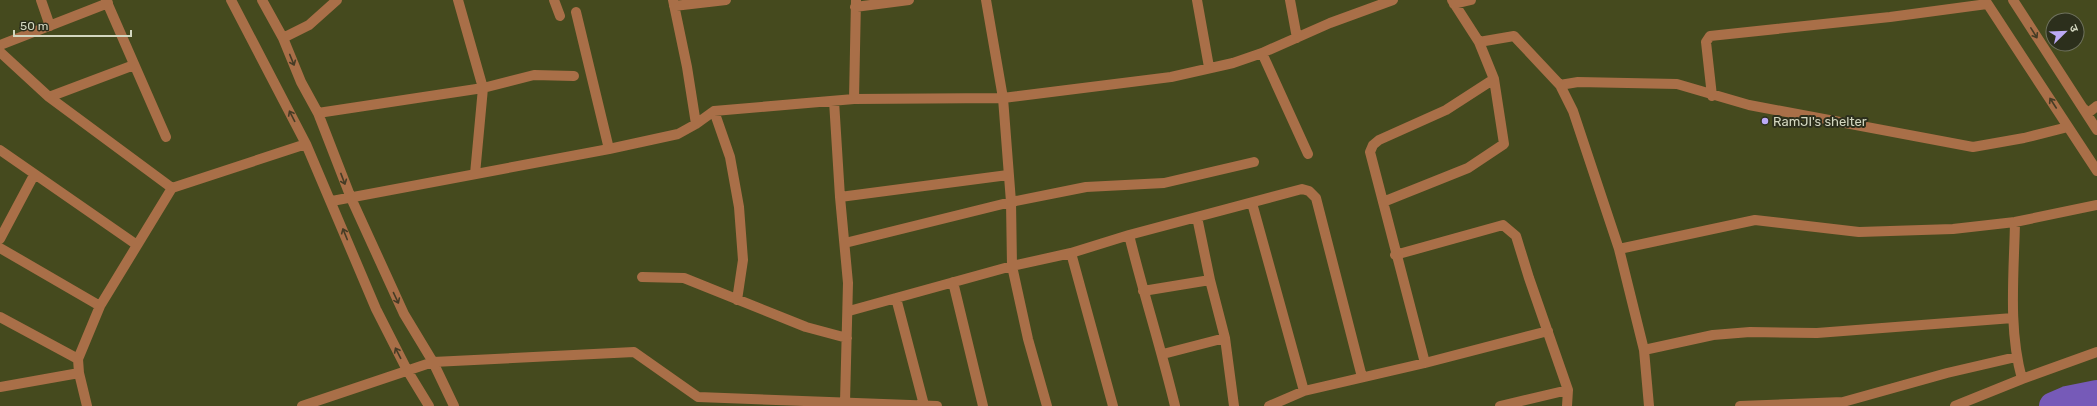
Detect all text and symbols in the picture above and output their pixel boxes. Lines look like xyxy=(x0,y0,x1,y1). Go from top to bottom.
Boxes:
scale bar xyxy=(14,12,131,38)
north arrow xyxy=(2045,12,2085,52)
text: 50 m xyxy=(20,19,48,33)
text: उ xyxy=(2067,23,2081,34)
one-way arrow xyxy=(2031,27,2039,39)
one-way arrow xyxy=(288,53,296,65)
one-way arrow xyxy=(2049,98,2057,109)
one-way arrow xyxy=(287,110,295,122)
place label: RamJI's shelter xyxy=(1773,114,1867,129)
marker: RamJI's shelter xyxy=(1760,116,1770,126)
one-way arrow xyxy=(340,172,348,184)
one-way arrow xyxy=(341,229,348,241)
one-way arrow xyxy=(393,291,400,303)
one-way arrow xyxy=(394,347,401,359)

